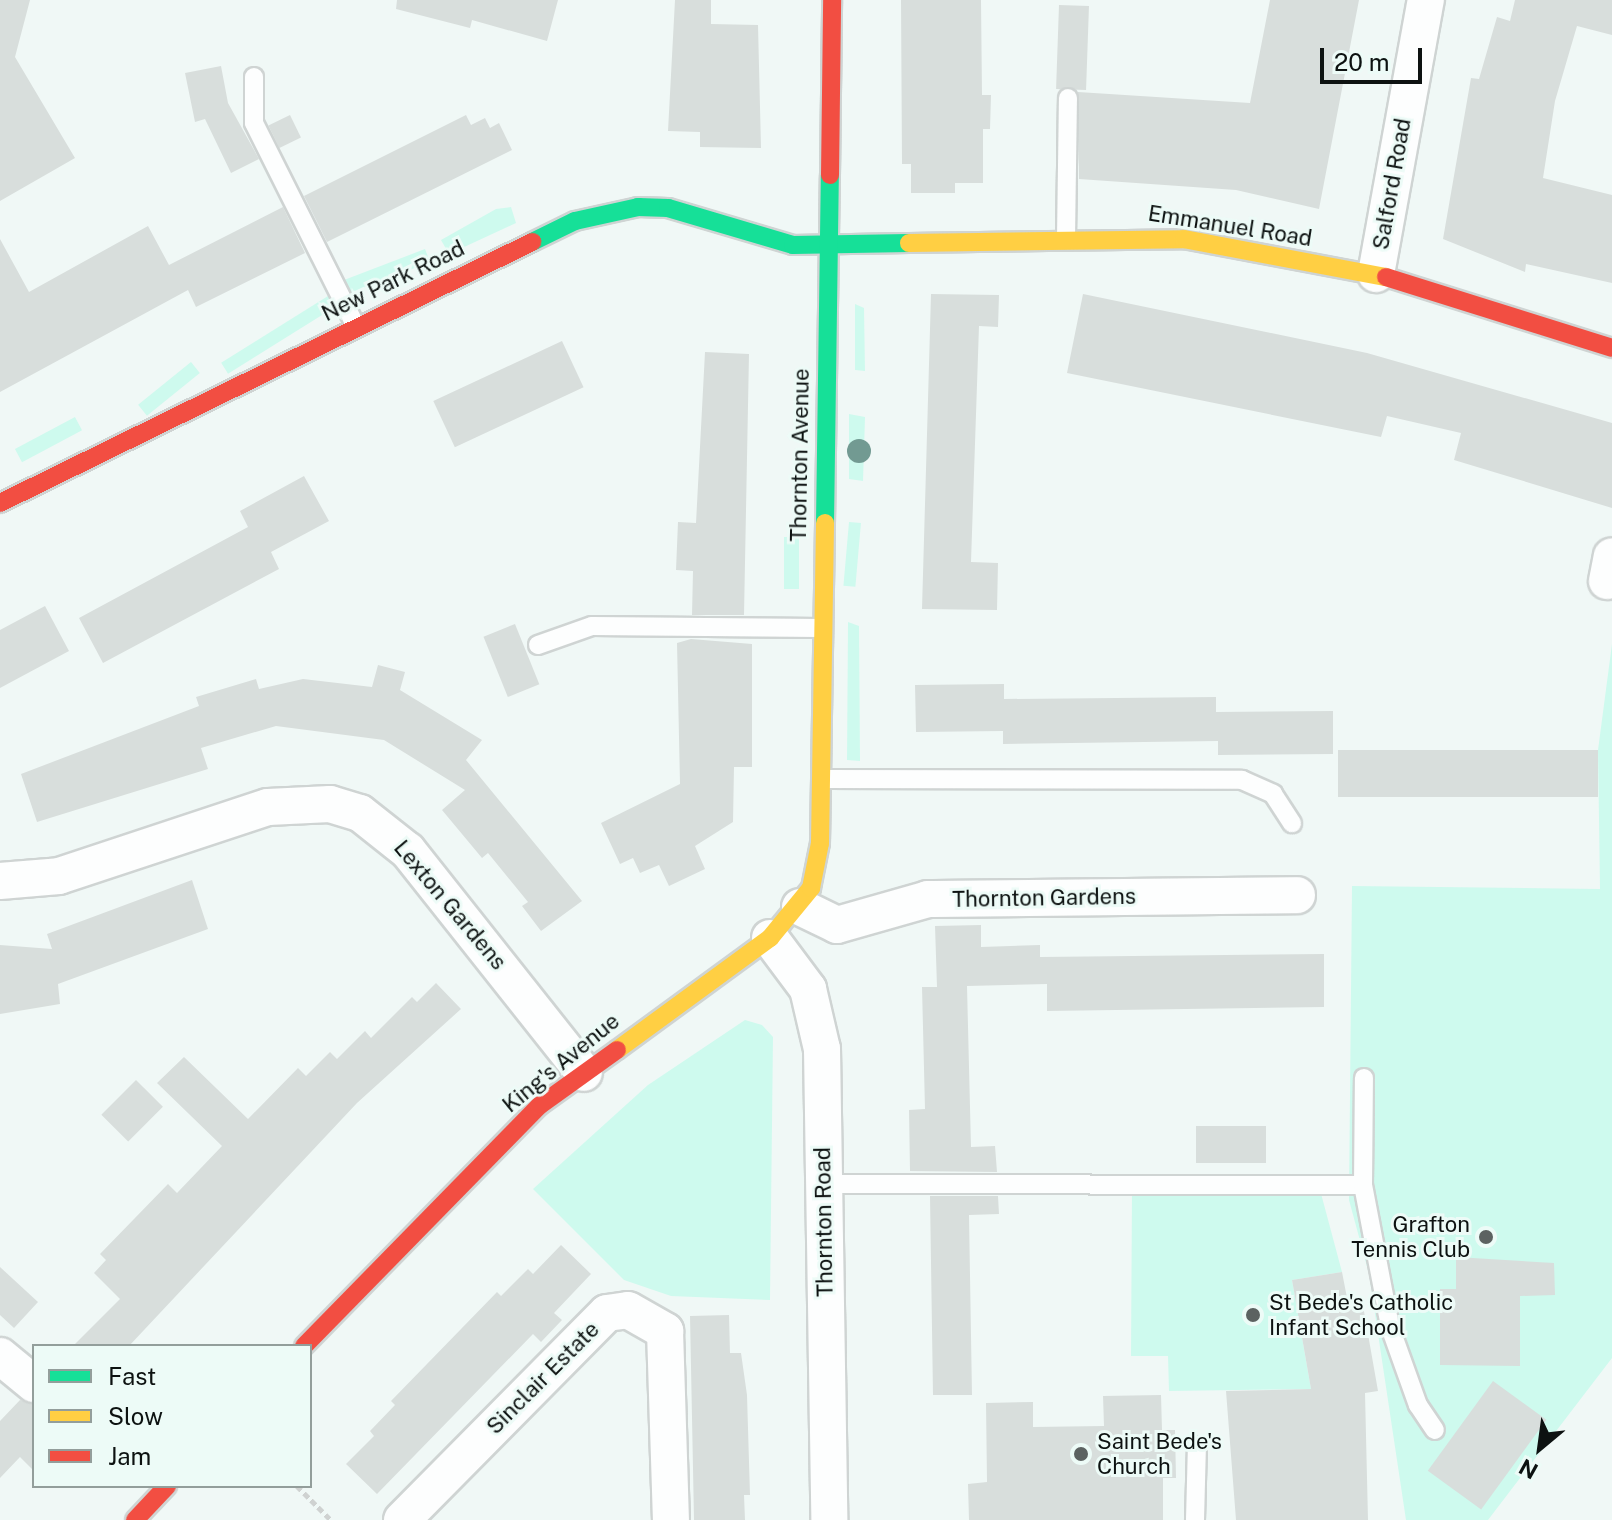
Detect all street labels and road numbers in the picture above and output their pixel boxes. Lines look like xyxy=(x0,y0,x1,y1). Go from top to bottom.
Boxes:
street label: Salford Road xyxy=(1367,116,1417,252)
street label: Emmanuel Road xyxy=(1146,200,1314,252)
street label: New Park Road xyxy=(317,235,469,327)
street label: Thornton Avenue xyxy=(785,368,815,542)
street label: Lexton Gardens xyxy=(388,835,512,975)
street label: Thornton Gardens xyxy=(952,883,1136,913)
street label: King's Avenue xyxy=(497,1008,625,1118)
street label: Thornton Road xyxy=(809,1147,839,1297)
street label: Sinclair Estate xyxy=(481,1316,605,1440)

